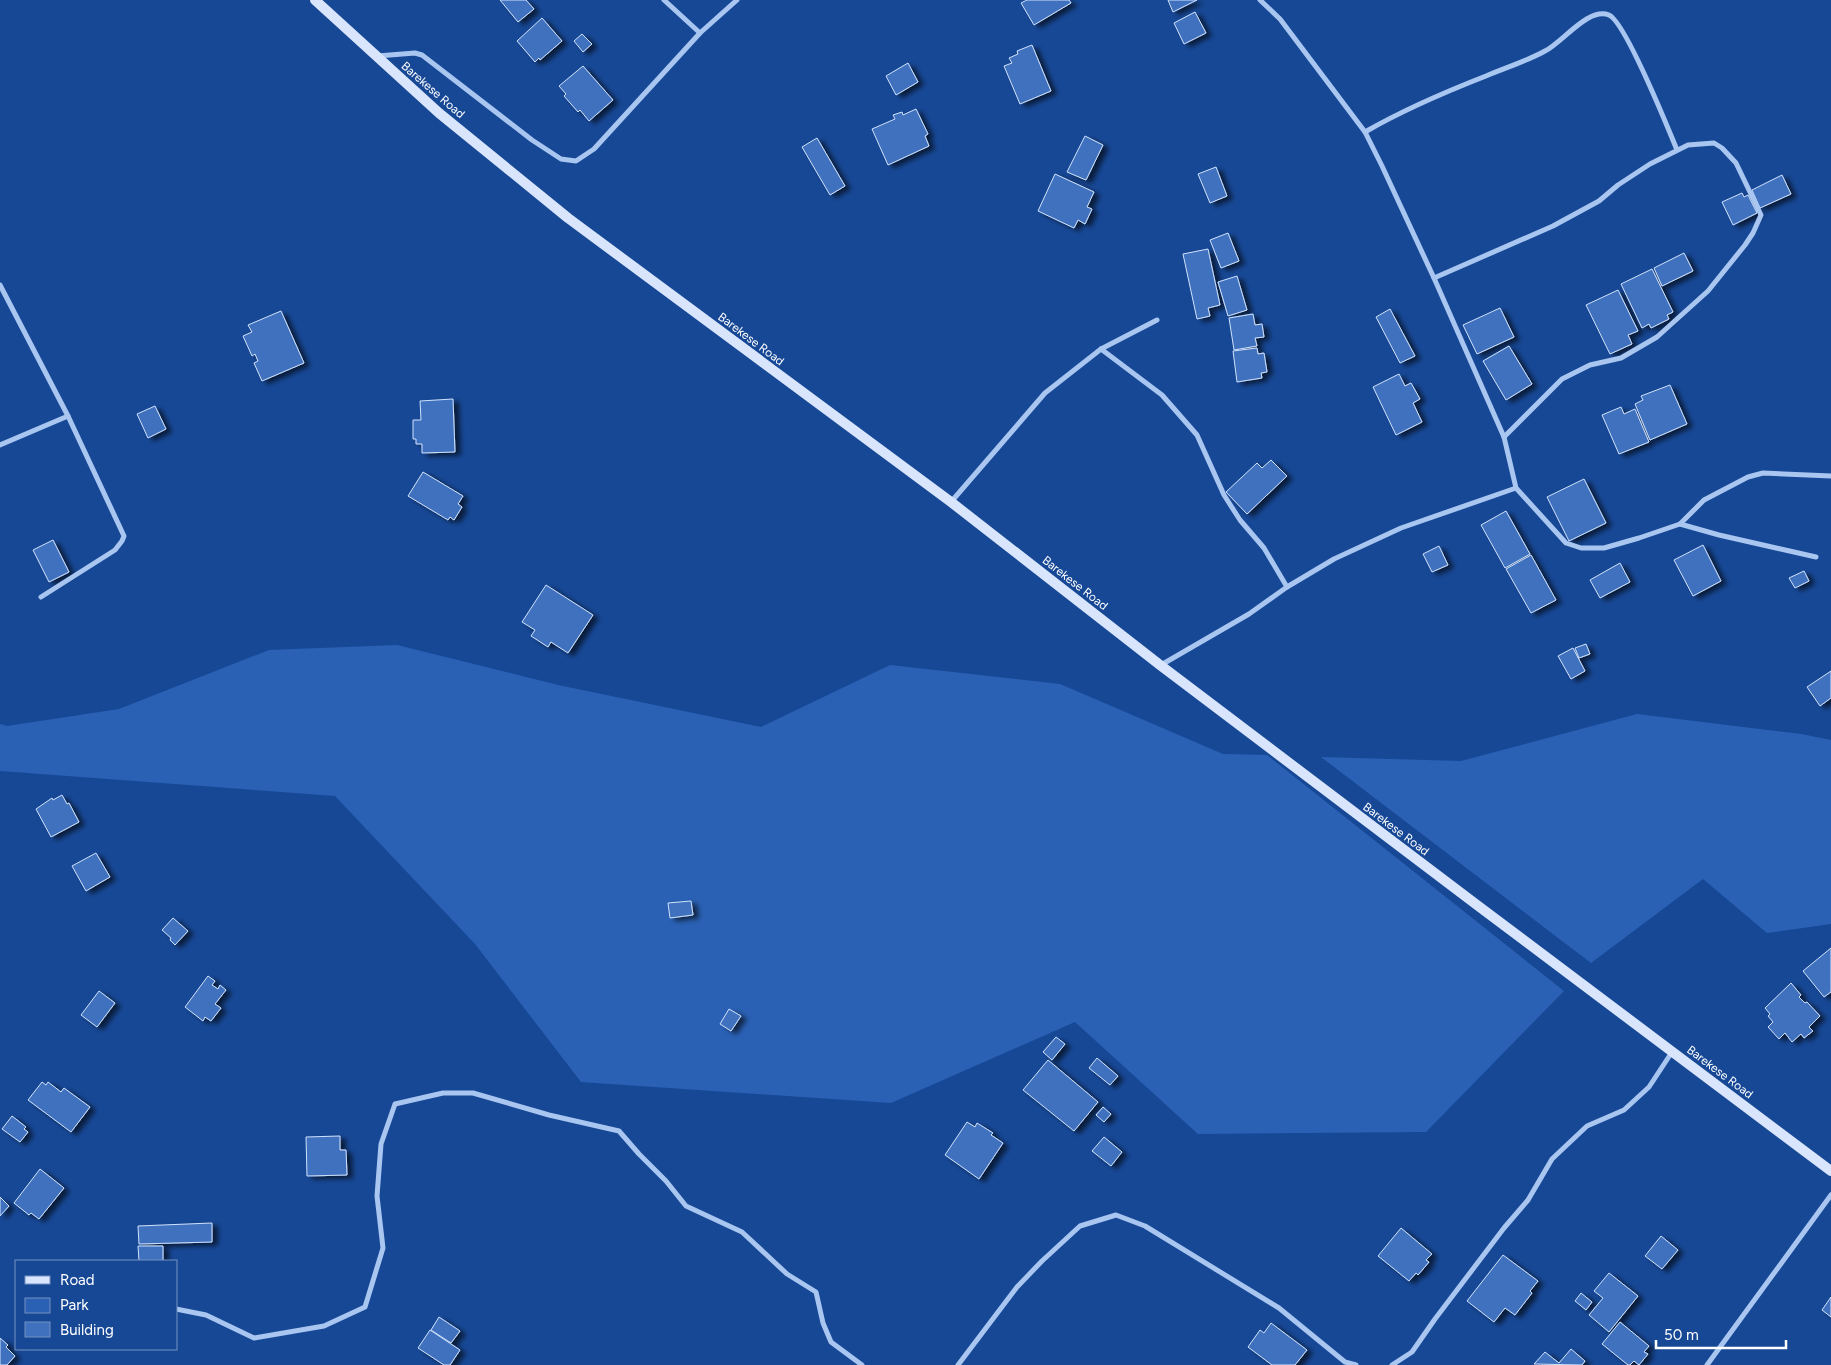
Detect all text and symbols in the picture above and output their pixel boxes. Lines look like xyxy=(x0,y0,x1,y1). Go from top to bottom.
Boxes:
street label: Barekese Road xyxy=(399,59,467,121)
street label: Barekese Road xyxy=(715,310,787,368)
street label: Barekese Road xyxy=(1040,553,1110,613)
street label: Barekese Road xyxy=(1360,800,1432,858)
street label: Barekese Road xyxy=(1684,1043,1756,1101)
legend xyxy=(15,1260,178,1350)
text: Road xyxy=(60,1271,95,1289)
text: Park xyxy=(60,1296,89,1314)
scale bar xyxy=(1656,1318,1786,1350)
text: Building xyxy=(60,1321,114,1339)
text: 50 m xyxy=(1664,1326,1699,1344)

